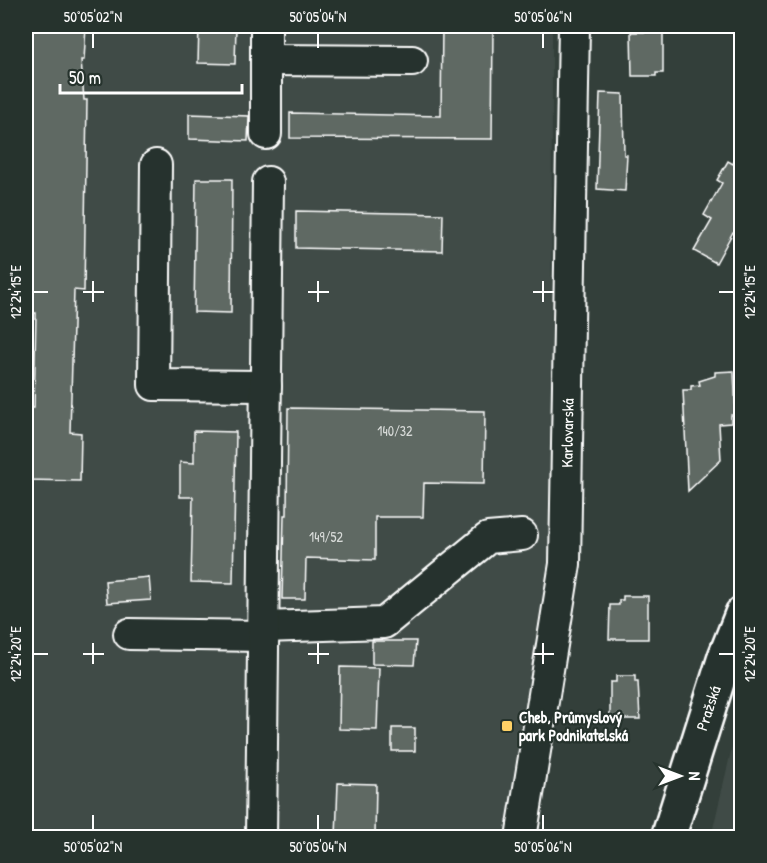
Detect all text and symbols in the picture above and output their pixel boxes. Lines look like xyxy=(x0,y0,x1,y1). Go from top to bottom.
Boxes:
text: 50°05'02"N xyxy=(64,6,122,27)
text: 50°05'04"N xyxy=(290,6,346,27)
text: 50°05'06"N xyxy=(514,6,572,27)
scale bar xyxy=(60,57,242,95)
text: 50 m xyxy=(69,65,101,90)
text: 12°24'15"E xyxy=(5,265,26,319)
text: 12°24'15"E xyxy=(739,265,760,319)
street label: Karlovarská xyxy=(555,398,579,468)
house number: 140/32 xyxy=(377,421,413,440)
house number: 149/52 xyxy=(309,527,343,546)
text: 12°24'20"E xyxy=(5,626,26,682)
text: 12°24'20"E xyxy=(739,626,760,682)
street label: Pražská xyxy=(690,683,726,733)
place label: Cheb, Průmyslový park Podnikatelská xyxy=(519,706,629,747)
marker: Cheb, Průmyslový park Podnikatelská xyxy=(500,719,514,733)
north arrow xyxy=(650,746,710,806)
text: N xyxy=(684,772,706,781)
text: 50°05'02"N xyxy=(64,836,122,857)
text: 50°05'04"N xyxy=(290,836,346,857)
text: 50°05'06"N xyxy=(514,836,572,857)

